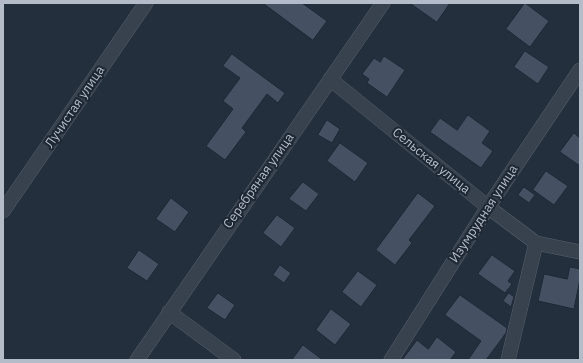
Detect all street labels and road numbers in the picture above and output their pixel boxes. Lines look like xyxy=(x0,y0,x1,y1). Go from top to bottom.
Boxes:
street label: Лучистая улица xyxy=(42,63,108,151)
street label: Сельская улица xyxy=(389,125,473,197)
street label: Серебряная улица xyxy=(220,130,298,232)
street label: Изумрудная улица xyxy=(447,162,521,266)

